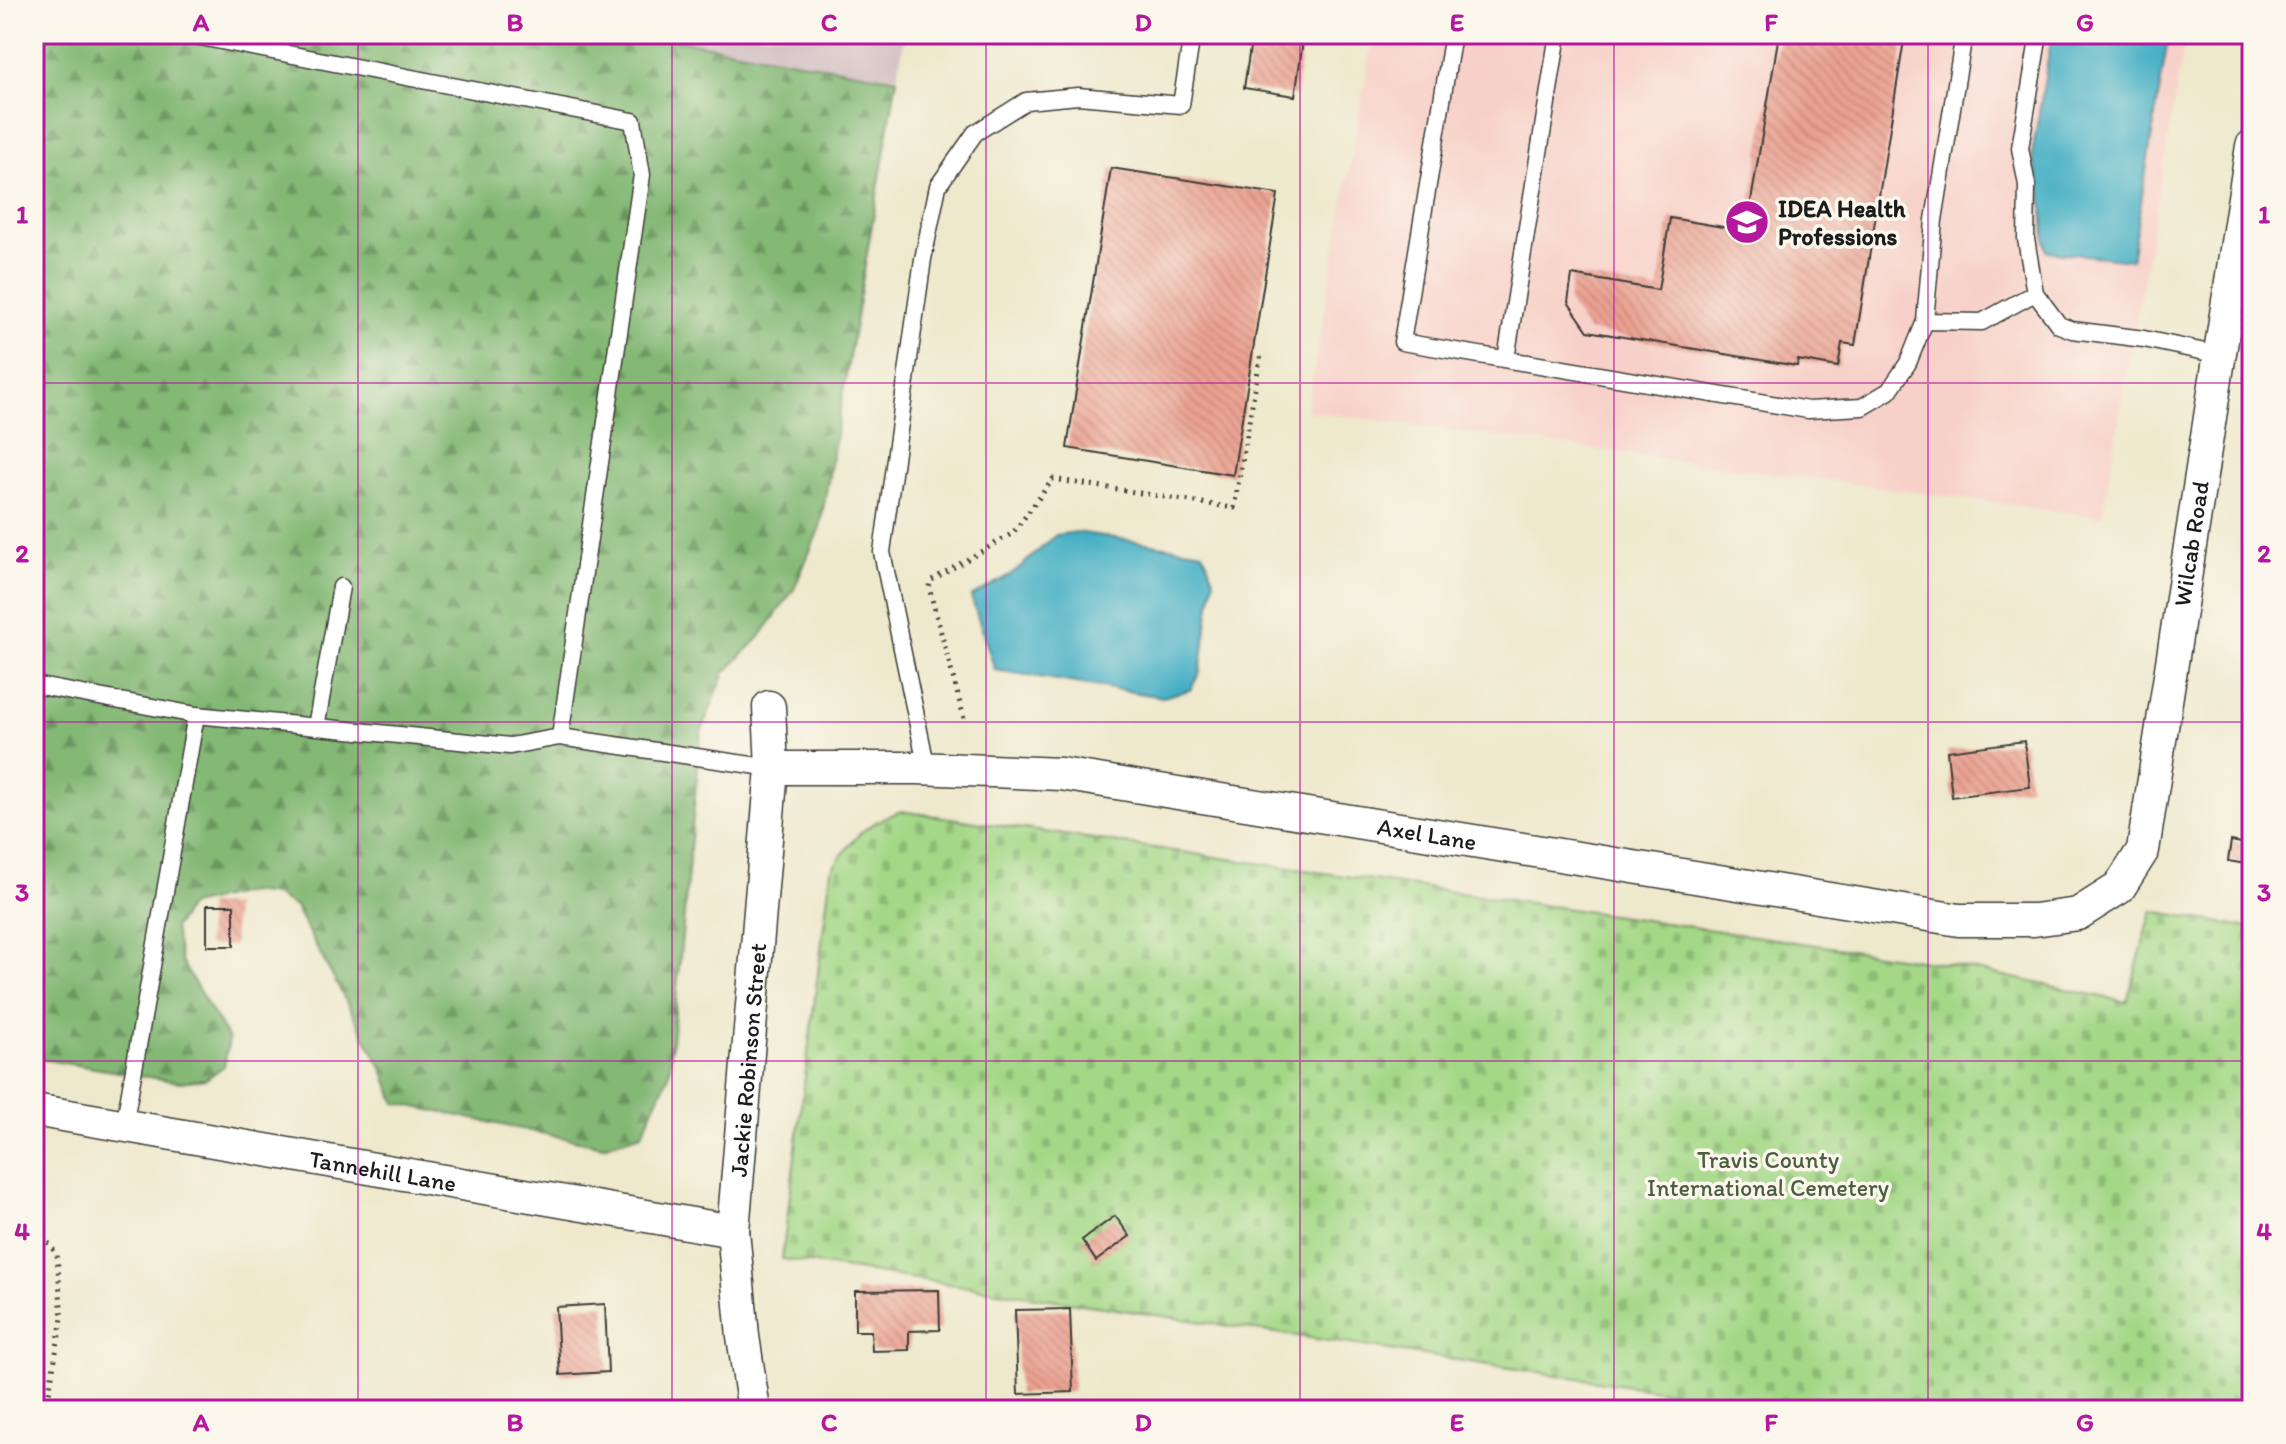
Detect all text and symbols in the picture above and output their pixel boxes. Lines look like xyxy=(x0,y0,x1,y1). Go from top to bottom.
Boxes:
text: A xyxy=(192,6,210,38)
text: B xyxy=(507,6,524,38)
text: C xyxy=(821,6,838,38)
text: D xyxy=(1134,6,1152,38)
text: E xyxy=(1450,6,1464,38)
text: F xyxy=(1764,6,1778,38)
text: G xyxy=(2076,6,2094,38)
place label: IDEA Health Professions xyxy=(1778,194,1906,251)
text: 1 xyxy=(16,198,28,230)
school or university icon: IDEA Health Professions xyxy=(1723,198,1771,246)
text: 1 xyxy=(2258,198,2270,230)
street label: Wilcab Road xyxy=(2166,479,2214,608)
text: 2 xyxy=(15,537,29,569)
text: 2 xyxy=(2257,537,2271,569)
street label: Axel Lane xyxy=(1375,811,1479,856)
text: 3 xyxy=(15,876,29,908)
text: 3 xyxy=(2257,876,2271,908)
street label: Jackie Robinson Street xyxy=(723,942,772,1178)
street label: Tannehill Lane xyxy=(307,1143,459,1197)
park label: Travis County International Cemetery xyxy=(1647,1145,1889,1202)
text: 4 xyxy=(14,1215,30,1247)
text: 4 xyxy=(2256,1215,2272,1247)
text: A xyxy=(192,1406,210,1438)
text: B xyxy=(507,1406,524,1438)
text: C xyxy=(821,1406,838,1438)
text: D xyxy=(1134,1406,1152,1438)
text: E xyxy=(1450,1406,1464,1438)
text: F xyxy=(1764,1406,1778,1438)
text: G xyxy=(2076,1406,2094,1438)

